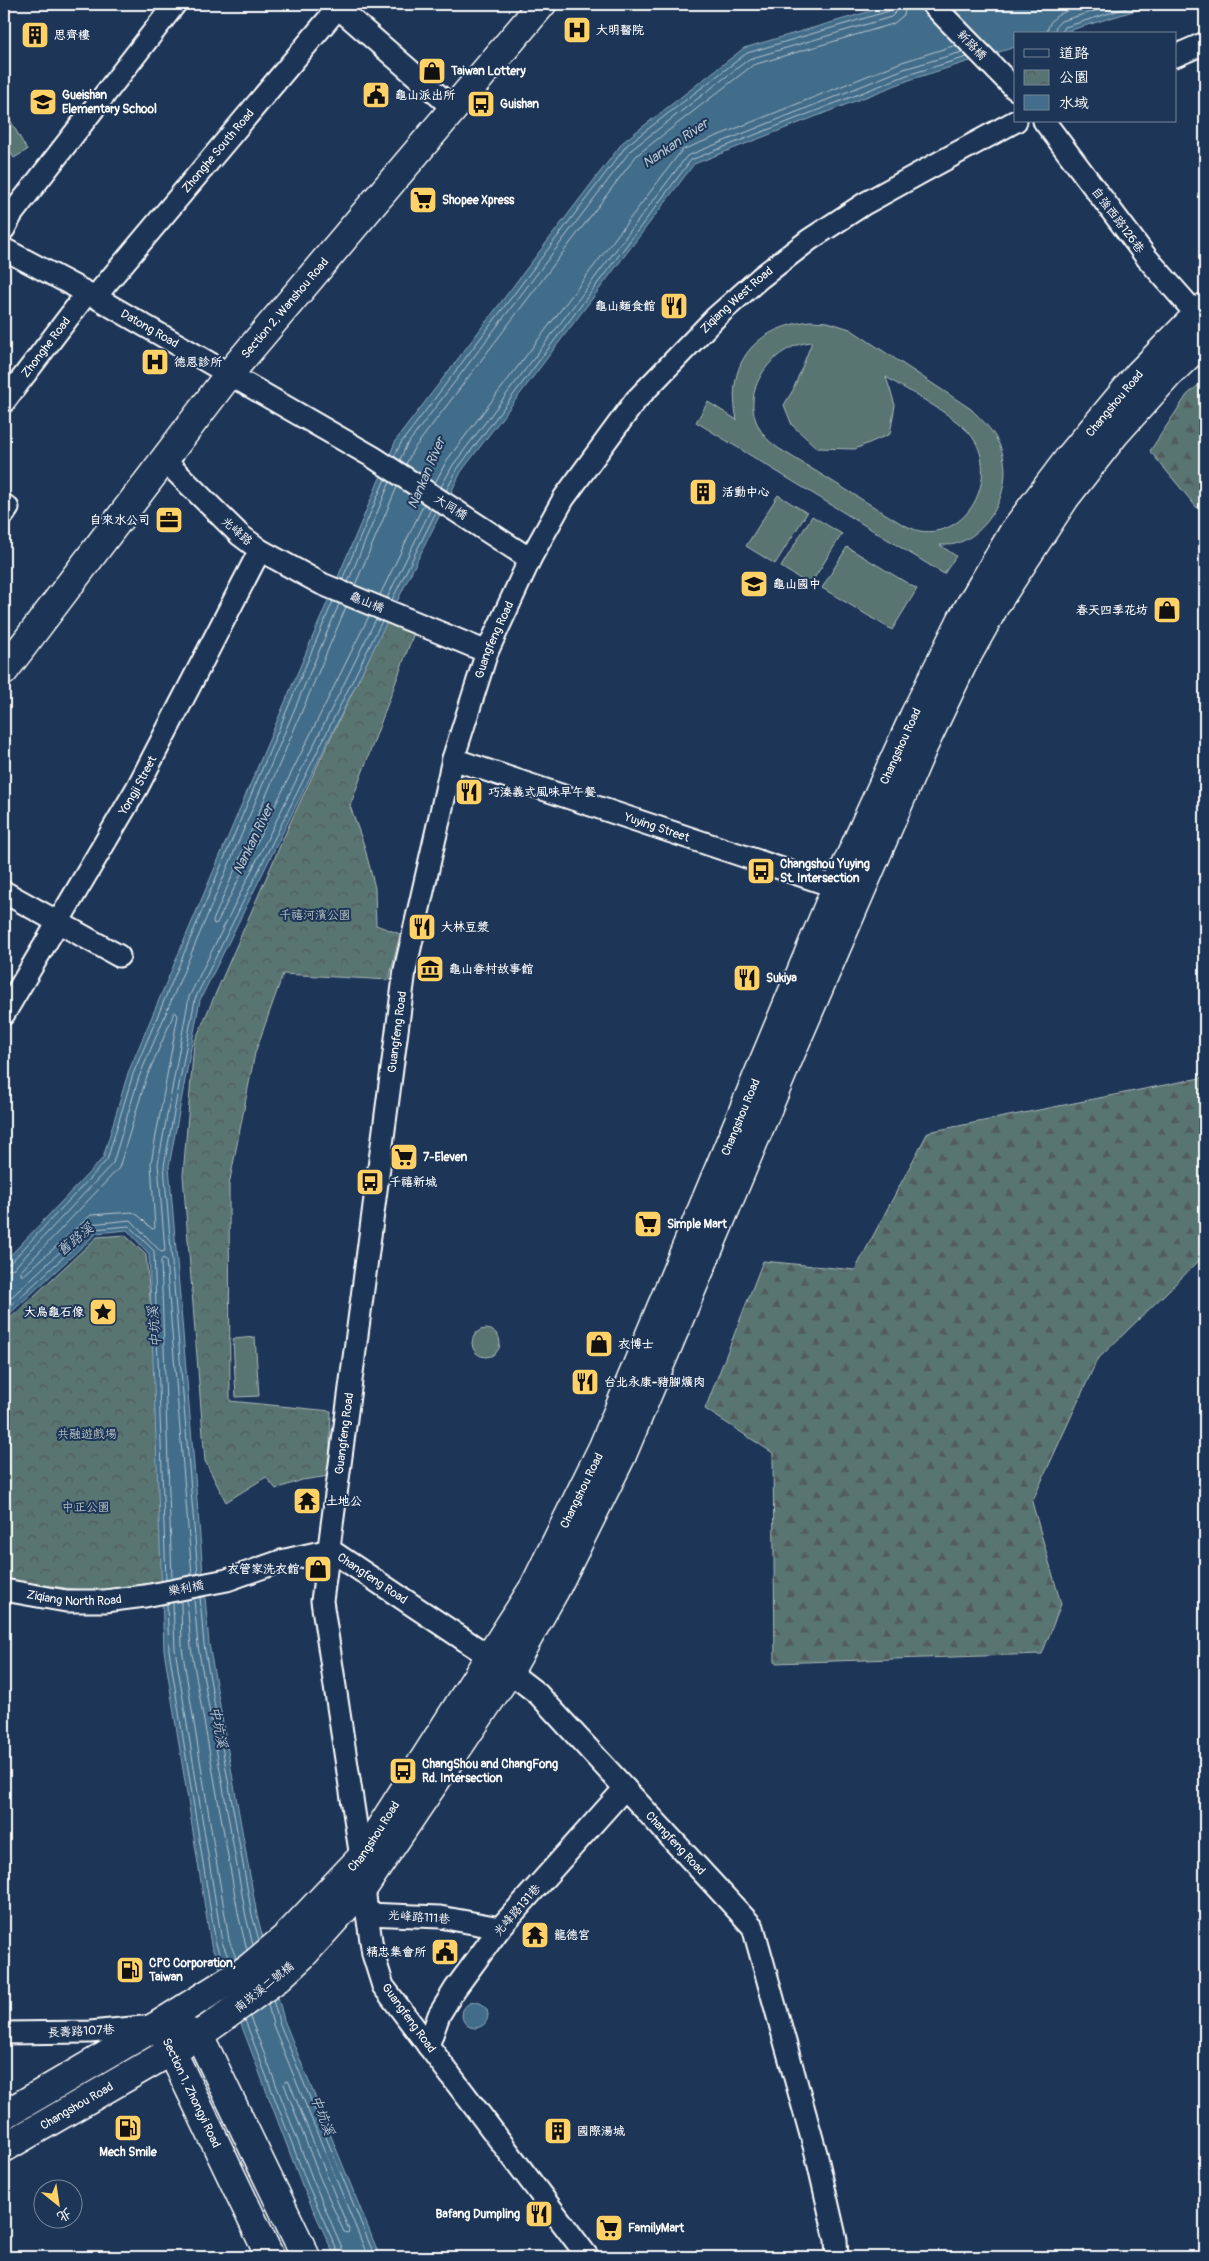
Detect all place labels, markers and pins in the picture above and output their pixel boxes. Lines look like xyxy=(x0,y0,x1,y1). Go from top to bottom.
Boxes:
hospital icon: 大明醫院 xyxy=(562,15,592,45)
building icon: 思齊樓 xyxy=(20,20,50,50)
place label: 大明醫院 xyxy=(596,23,644,38)
place label: 思齊樓 xyxy=(54,28,90,43)
shop icon: Taiwan Lottery xyxy=(417,56,447,86)
place label: Taiwan Lottery xyxy=(450,64,526,79)
public building icon: 龜山派出所 xyxy=(361,80,391,110)
school or university icon: Gueishan Elementary School xyxy=(28,87,58,117)
place label: Gueishan Elementary School xyxy=(62,88,157,117)
place label: 龜山派出所 xyxy=(395,88,456,103)
bus stop icon: Guishan xyxy=(466,89,496,119)
place label: Guishan xyxy=(500,97,539,112)
supermarket icon: Shopee Xpress xyxy=(408,185,438,215)
place label: Shopee Xpress xyxy=(442,193,515,208)
restaurant icon: 龜山麵食館 xyxy=(659,291,689,321)
place label: 龜山麵食館 xyxy=(595,299,656,314)
hospital icon: 德恩診所 xyxy=(140,347,170,377)
place label: 德恩診所 xyxy=(174,355,223,370)
building icon: 活動中心 xyxy=(688,477,718,507)
place label: 活動中心 xyxy=(722,485,770,500)
office icon: 自來水公司 xyxy=(154,505,184,535)
place label: 自來水公司 xyxy=(90,513,150,528)
school or university icon: 龜山國中 xyxy=(739,569,769,599)
place label: 龜山國中 xyxy=(773,577,821,592)
shop icon: 春天四季花坊 xyxy=(1152,595,1182,625)
place label: 春天四季花坊 xyxy=(1076,603,1148,618)
restaurant icon: 巧溱義式風味早午餐 xyxy=(454,777,484,807)
place label: 巧溱義式風味早午餐 xyxy=(488,785,596,800)
bus stop icon: Changshou Yuying St. Intersection xyxy=(746,856,776,886)
place label: Changshou Yuying St. Intersection xyxy=(780,857,870,886)
restaurant icon: 大林豆漿 xyxy=(407,912,437,942)
place label: 大林豆漿 xyxy=(441,920,489,935)
museum icon: 龜山眷村故事館 xyxy=(415,954,445,984)
place label: 龜山眷村故事館 xyxy=(449,962,534,977)
restaurant icon: Sukiya xyxy=(732,963,762,993)
place label: Sukiya xyxy=(766,971,797,986)
supermarket icon: 7-Eleven xyxy=(389,1142,419,1172)
place label: 7-Eleven xyxy=(423,1150,468,1165)
bus stop icon: 千禧新城 xyxy=(355,1167,385,1197)
place label: 千禧新城 xyxy=(389,1175,437,1190)
supermarket icon: Simple Mart xyxy=(633,1209,663,1239)
place label: Simple Mart xyxy=(667,1217,728,1232)
place icon: 大烏龜石像 xyxy=(88,1297,118,1327)
place label: 大烏龜石像 xyxy=(24,1305,84,1320)
shop icon: 衣博士 xyxy=(584,1329,614,1359)
place label: 衣博士 xyxy=(618,1337,654,1352)
restaurant icon: 台北永康-豬腳爌肉 xyxy=(570,1367,600,1397)
place label: 台北永康-豬腳爌肉 xyxy=(604,1375,705,1390)
temple icon: 土地公 xyxy=(292,1486,322,1516)
place label: 土地公 xyxy=(326,1494,362,1509)
shop icon: 衣管家洗衣館 xyxy=(303,1554,333,1584)
place label: 衣管家洗衣館 xyxy=(227,1562,300,1577)
bus stop icon: ChangShou and ChangFong Rd. Intersection xyxy=(388,1756,418,1786)
place label: ChangShou and ChangFong Rd. Intersection xyxy=(422,1757,558,1786)
temple icon: 龍德宮 xyxy=(520,1920,550,1950)
place label: 龍德宮 xyxy=(554,1928,590,1943)
public building icon: 精忠集會所 xyxy=(430,1937,460,1967)
place label: 精忠集會所 xyxy=(366,1945,427,1960)
fuel station icon: CPC Corporation, Taiwan xyxy=(115,1955,145,1985)
place label: CPC Corporation, Taiwan xyxy=(148,1956,236,1985)
fuel station icon: Mech Smile xyxy=(113,2113,143,2143)
building icon: 國際湯城 xyxy=(543,2116,573,2146)
place label: 國際湯城 xyxy=(577,2124,625,2139)
place label: Mech Smile xyxy=(99,2145,158,2160)
restaurant icon: Bafang Dumpling xyxy=(524,2199,554,2229)
place label: Bafang Dumpling xyxy=(436,2207,520,2222)
supermarket icon: FamilyMart xyxy=(594,2213,624,2243)
place label: FamilyMart xyxy=(628,2221,685,2236)

